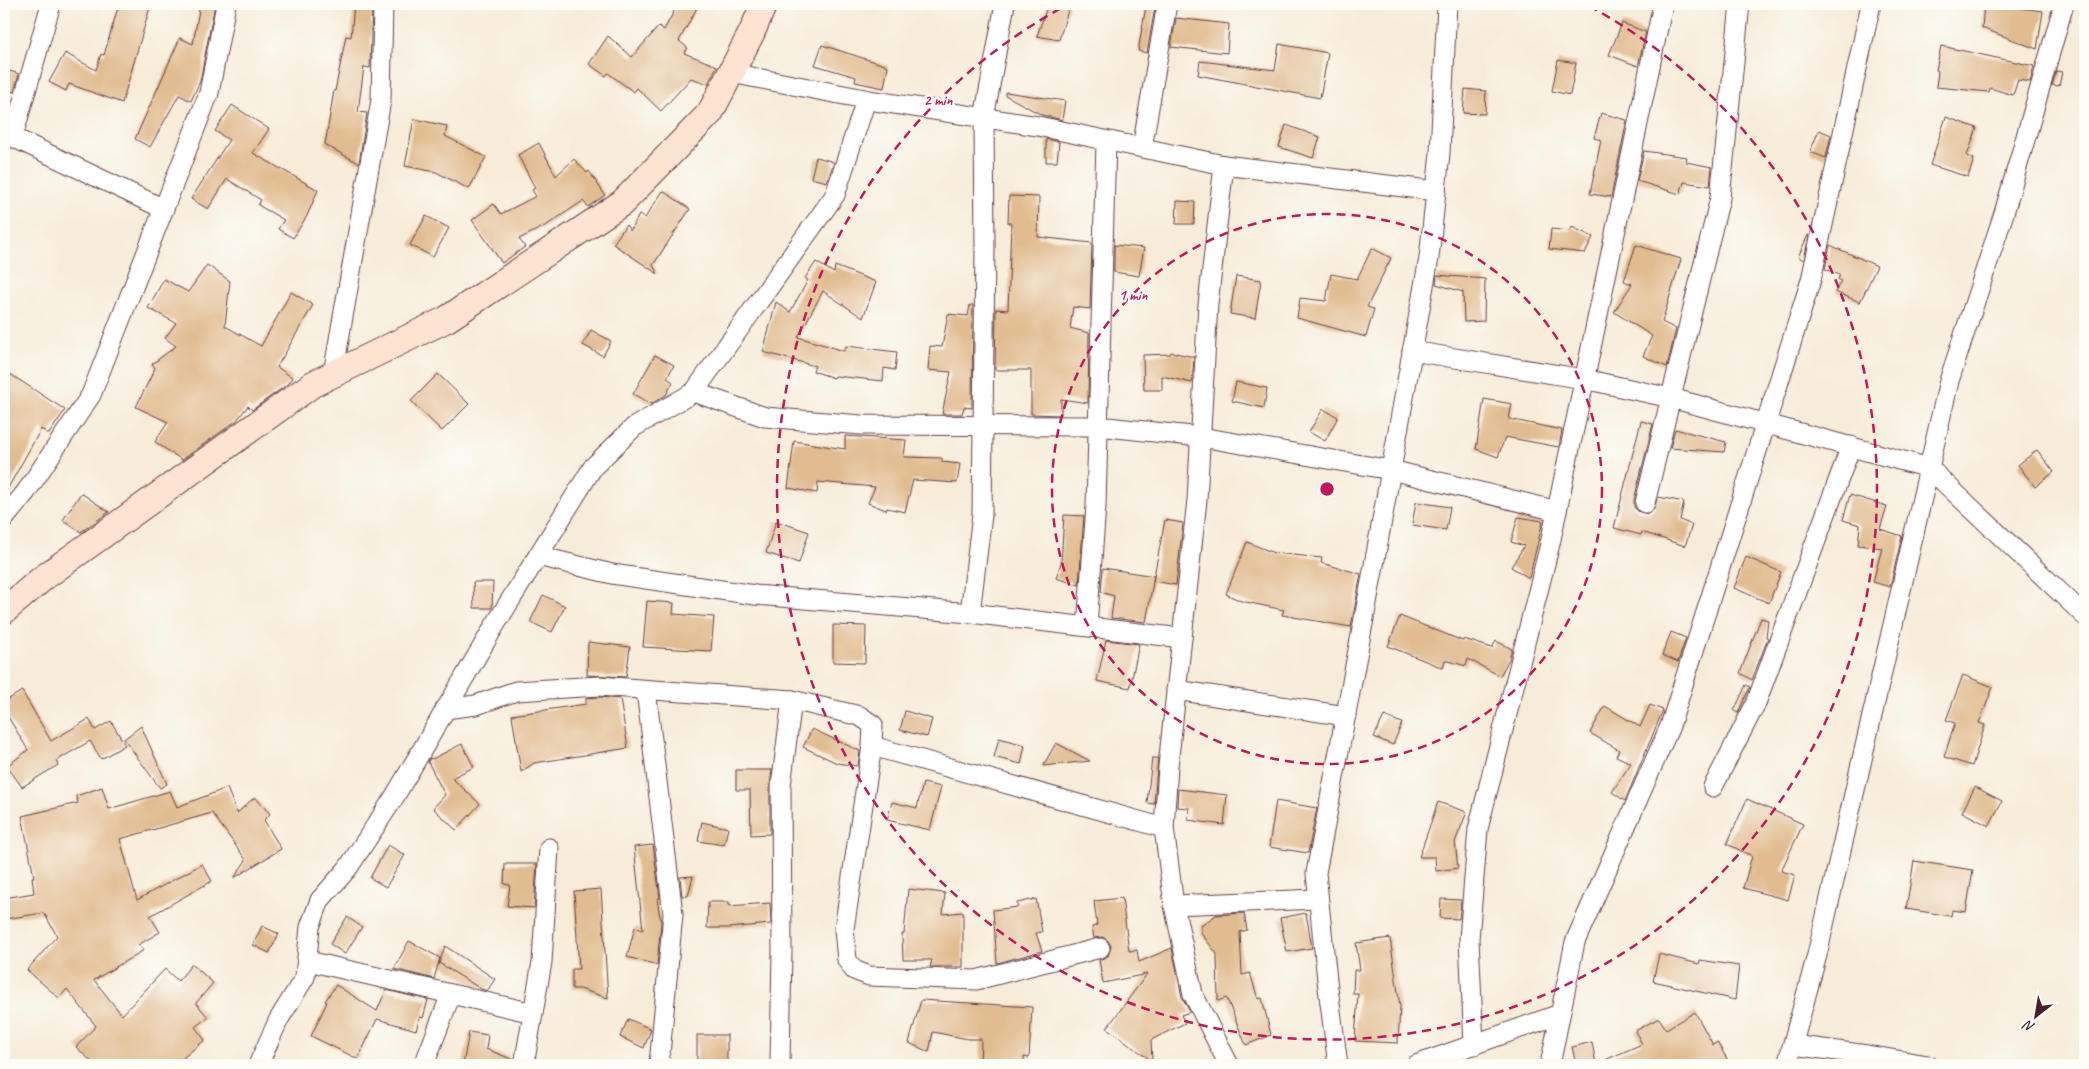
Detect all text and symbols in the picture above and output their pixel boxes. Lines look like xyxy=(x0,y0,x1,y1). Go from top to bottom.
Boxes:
text: 2 min xyxy=(924,91,953,110)
text: 1 min xyxy=(1119,286,1148,305)
centre of rings xyxy=(1318,480,1336,498)
north arrow xyxy=(2012,992,2062,1042)
text: N xyxy=(2019,1016,2038,1036)

